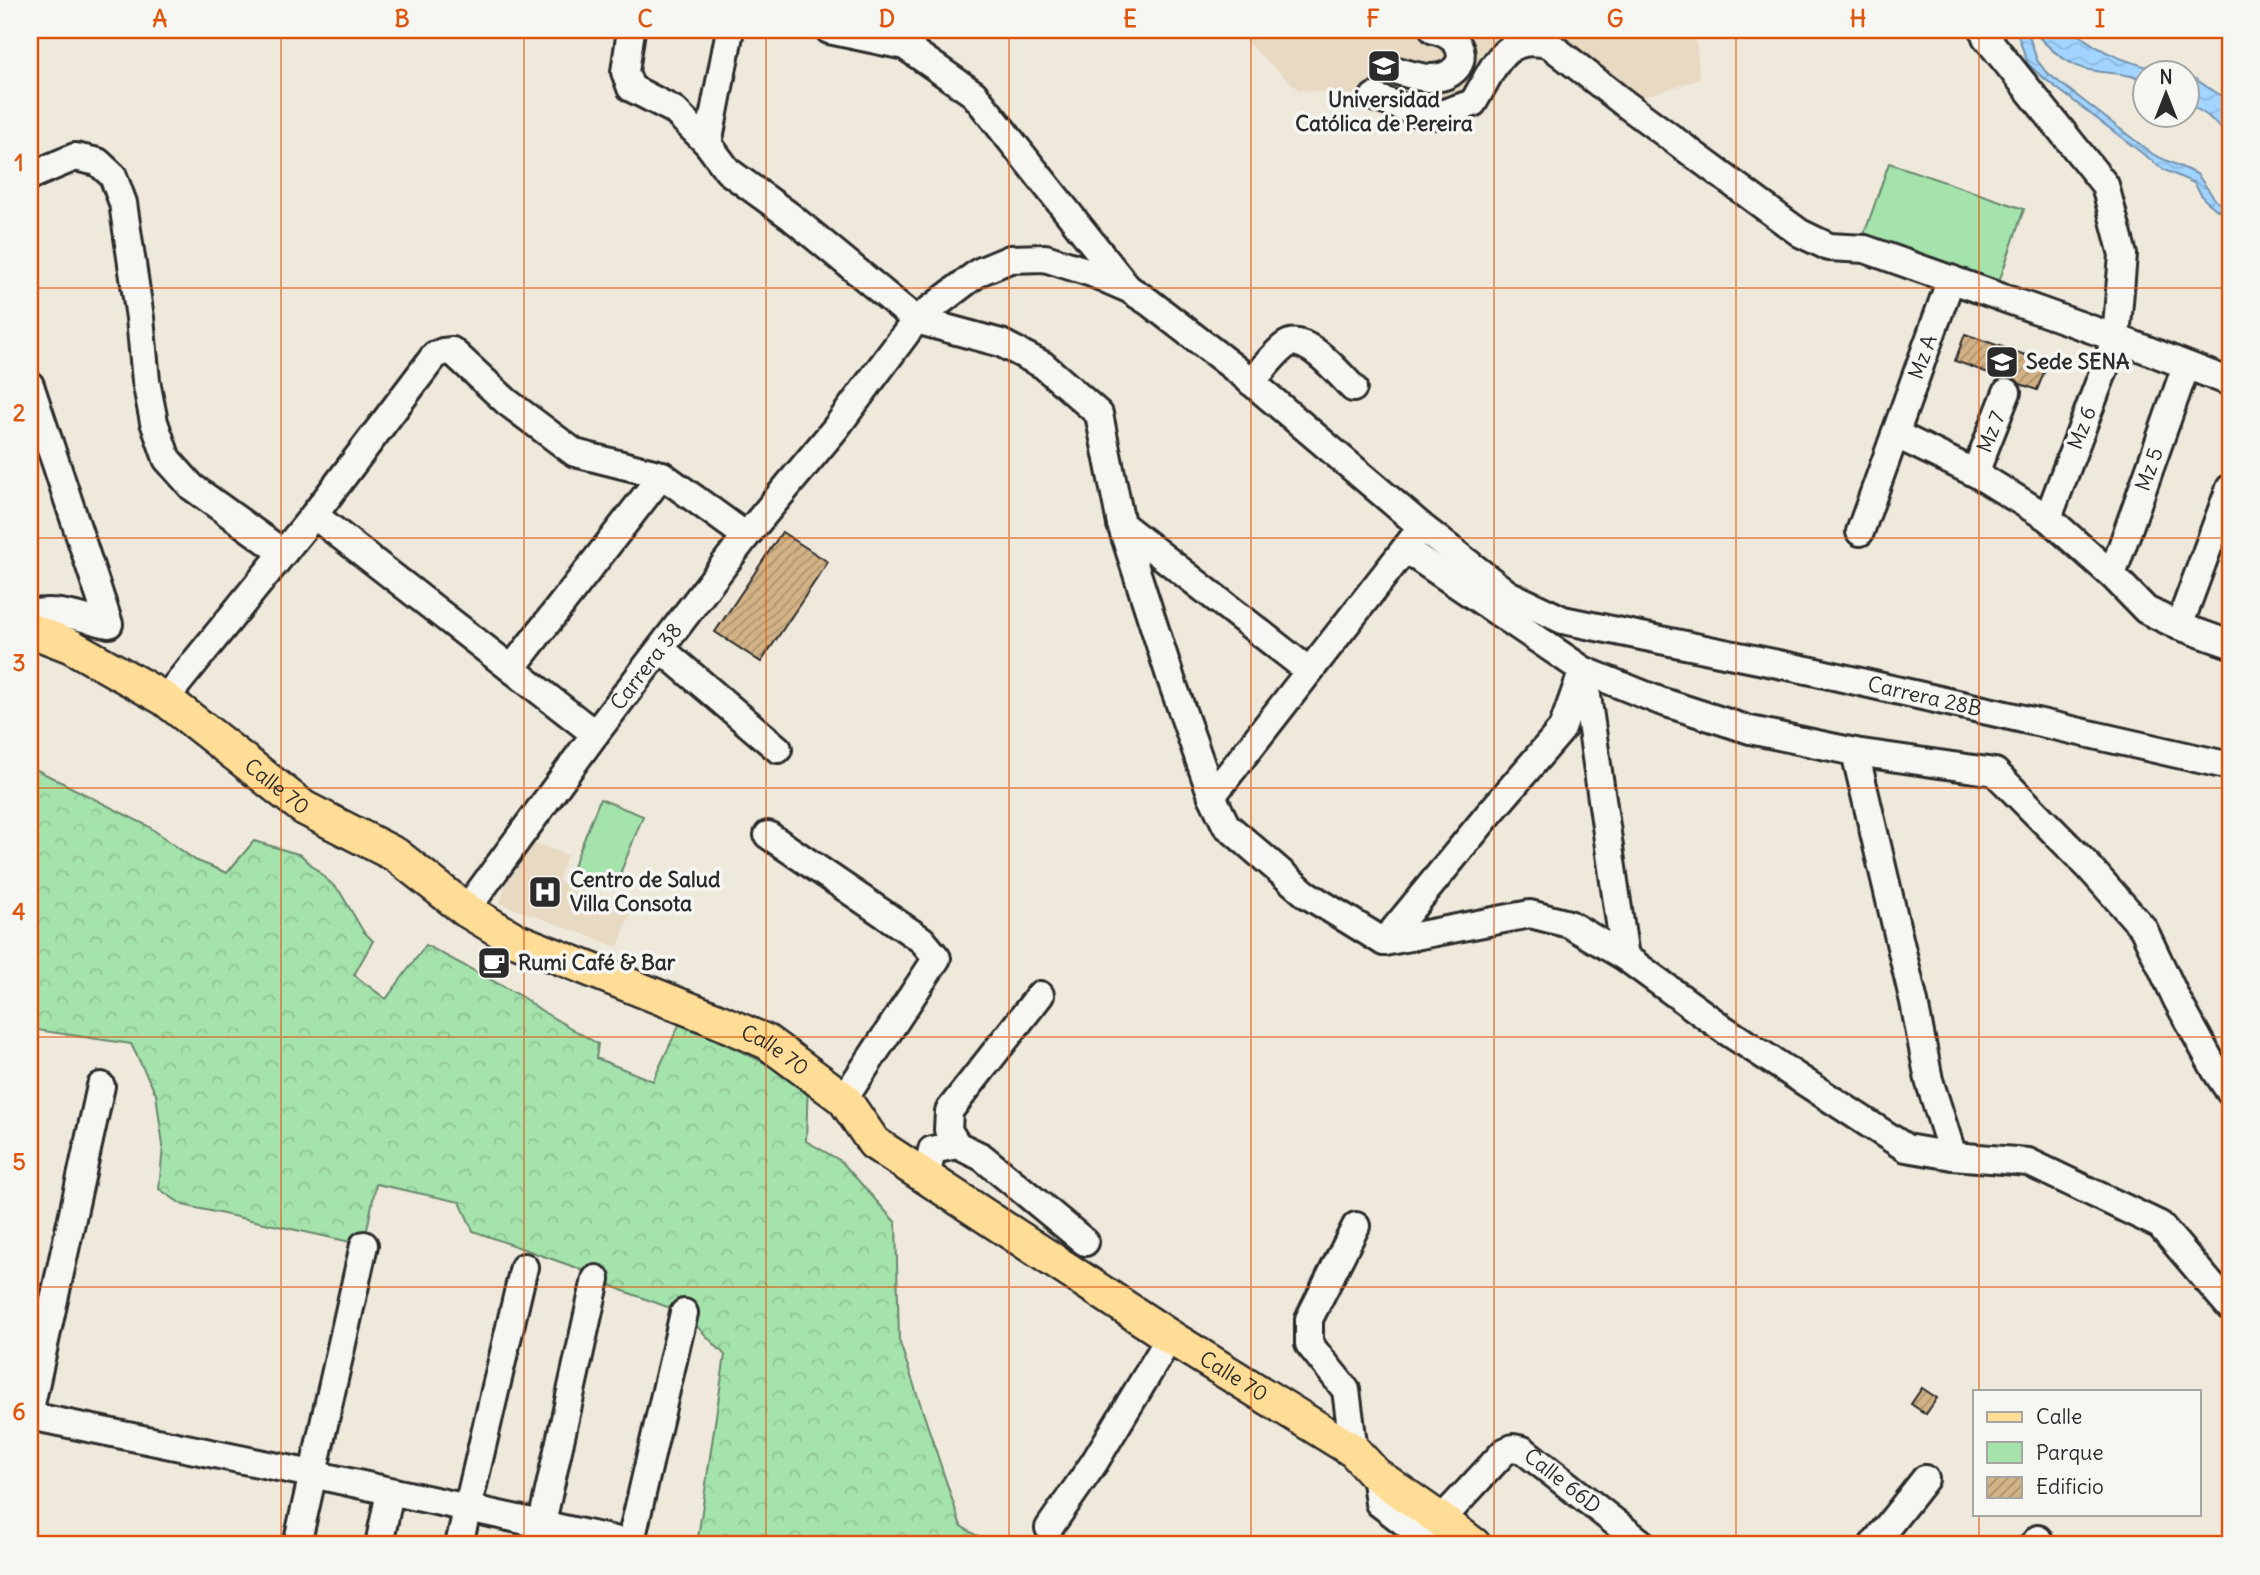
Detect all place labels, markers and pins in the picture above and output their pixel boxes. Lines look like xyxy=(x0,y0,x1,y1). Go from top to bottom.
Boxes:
school or university icon: Universidad Católica de Pereira xyxy=(1365,47,1403,85)
place label: Universidad Católica de Pereira xyxy=(1295,86,1473,137)
school or university icon: Sede SENA xyxy=(1983,343,2021,381)
place label: Sede SENA xyxy=(2026,348,2130,375)
place label: Centro de Salud Villa Consota xyxy=(570,866,721,917)
hospital icon: Centro de Salud Villa Consota xyxy=(526,873,564,911)
cafe icon: Rumi Café & Bar xyxy=(475,944,513,982)
place label: Rumi Café & Bar xyxy=(518,949,676,976)

